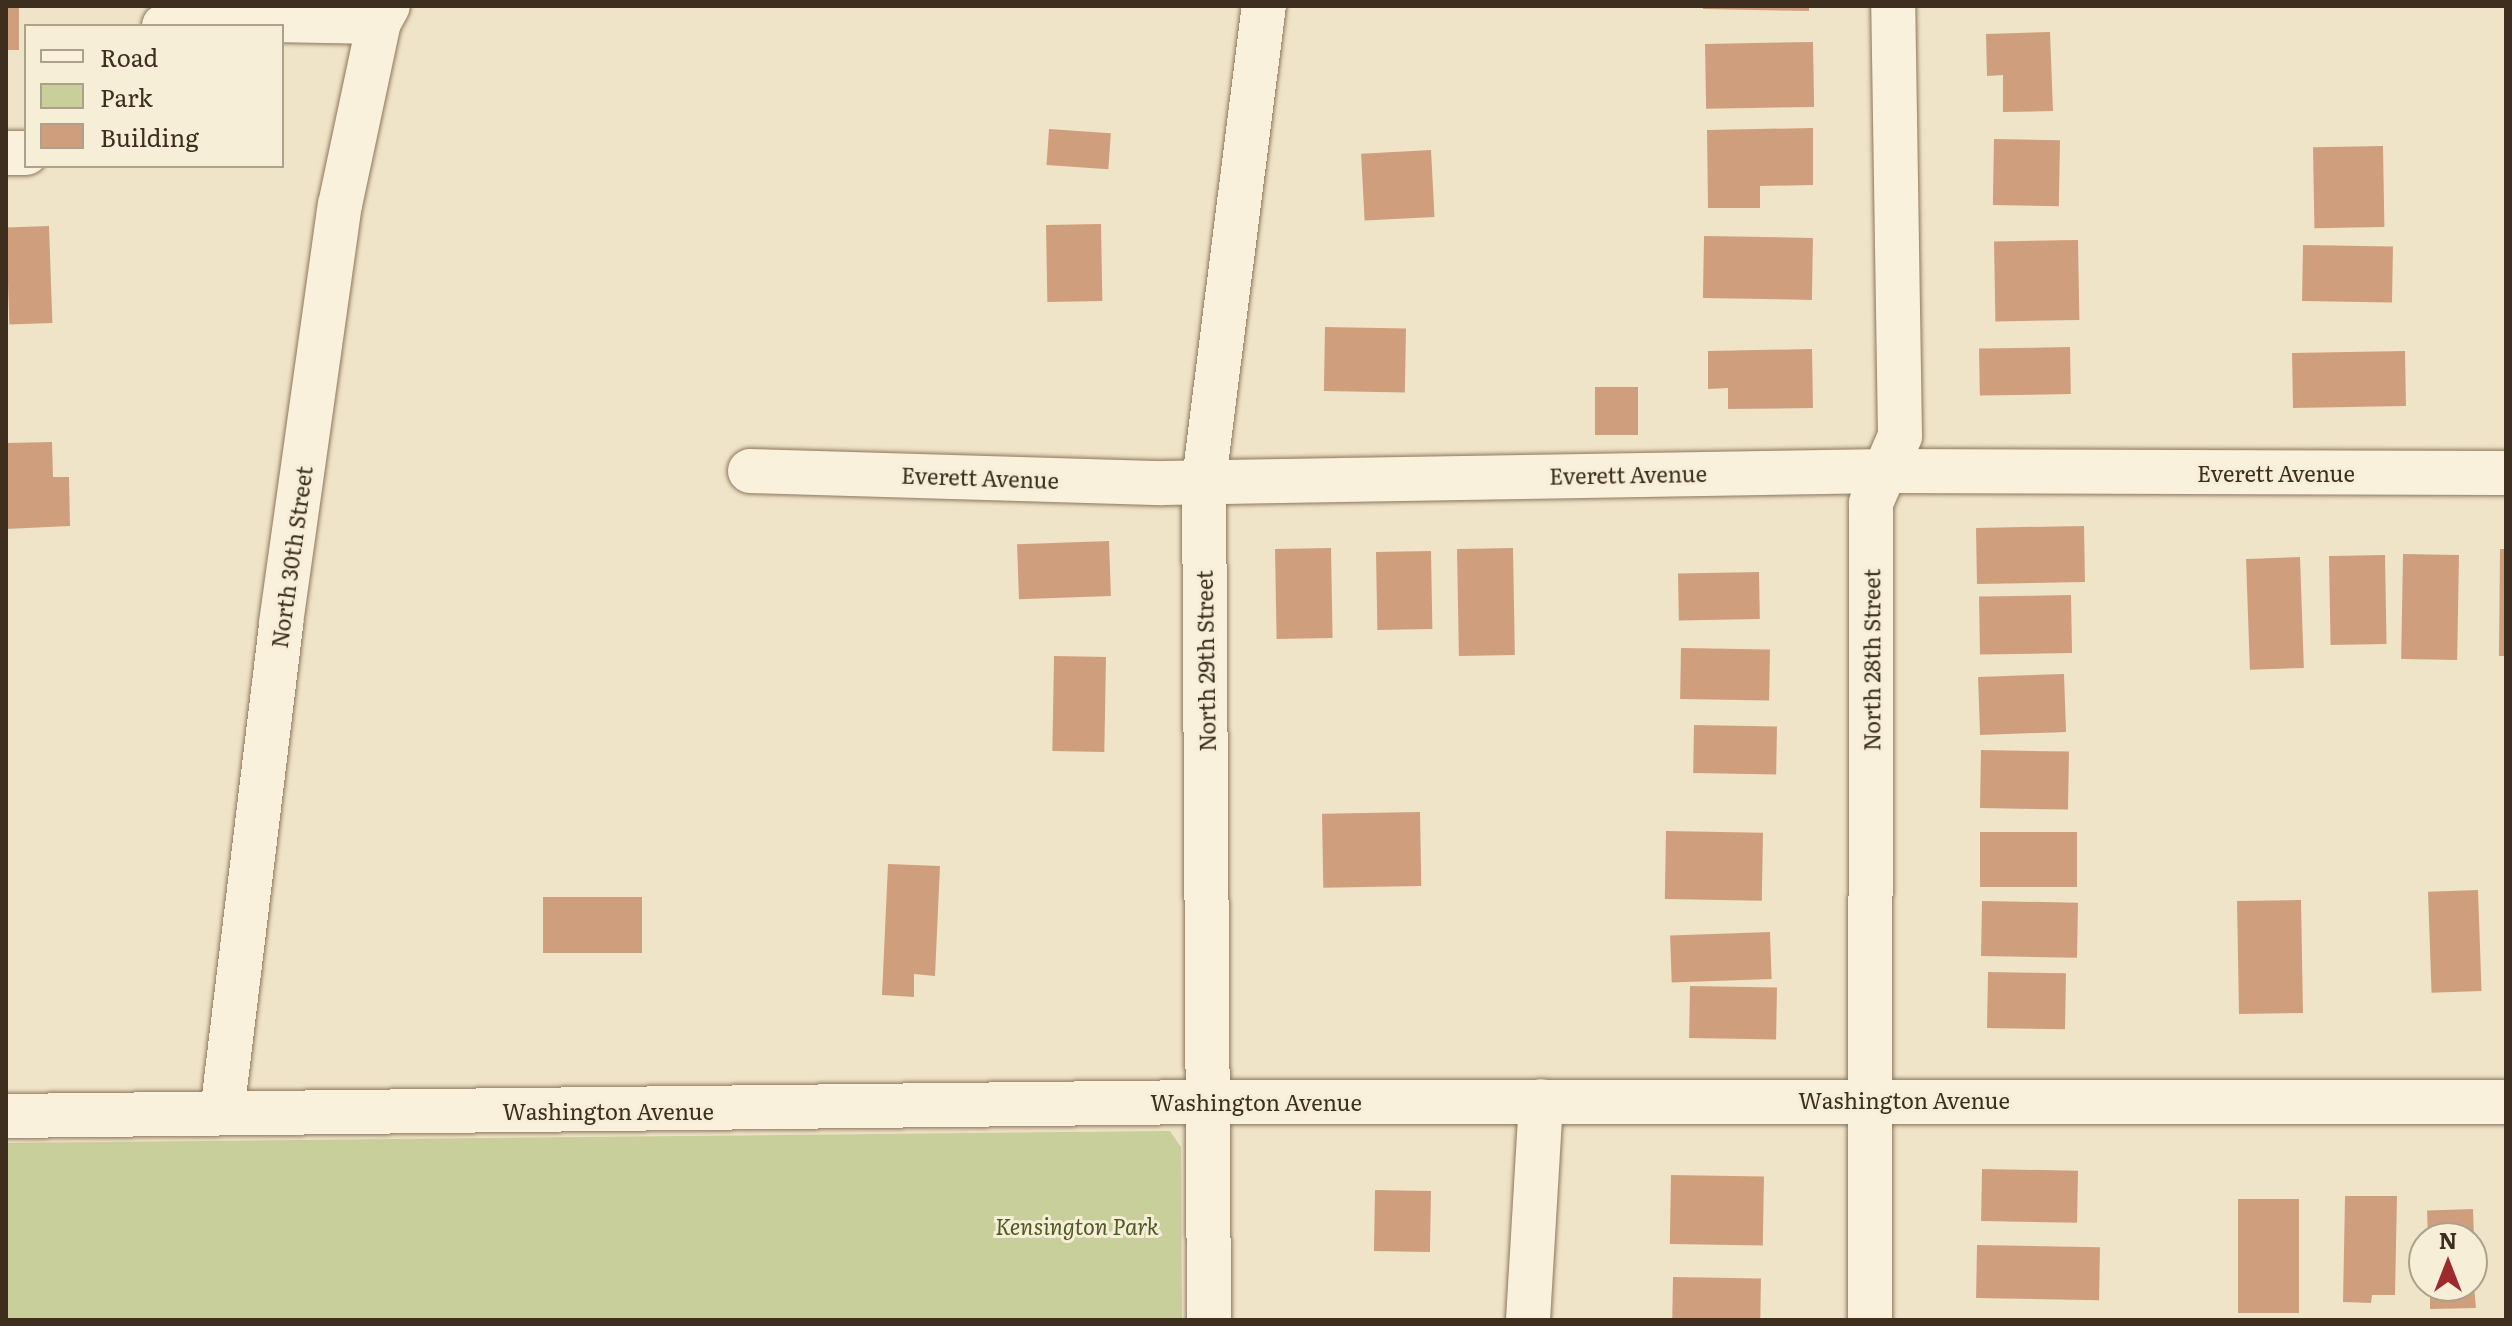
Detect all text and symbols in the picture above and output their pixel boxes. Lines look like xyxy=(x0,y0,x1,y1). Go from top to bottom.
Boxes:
legend xyxy=(24,24,284,168)
text: Road xyxy=(100,39,158,74)
text: Park xyxy=(100,79,153,114)
text: Building xyxy=(100,119,199,154)
street label: Everett Avenue xyxy=(1549,459,1707,489)
street label: Everett Avenue xyxy=(2197,460,2355,486)
street label: Everett Avenue xyxy=(901,461,1059,493)
street label: North 30th Street xyxy=(265,464,317,650)
street label: North 28th Street xyxy=(1858,569,1884,751)
street label: North 29th Street xyxy=(1190,570,1220,752)
street label: Washington Avenue xyxy=(1798,1087,2010,1113)
street label: Washington Avenue xyxy=(1150,1089,1362,1115)
street label: Washington Avenue xyxy=(502,1098,714,1124)
park label: Kensington Park xyxy=(995,1213,1159,1239)
north arrow xyxy=(2408,1222,2488,1302)
text: N xyxy=(2439,1223,2457,1256)

